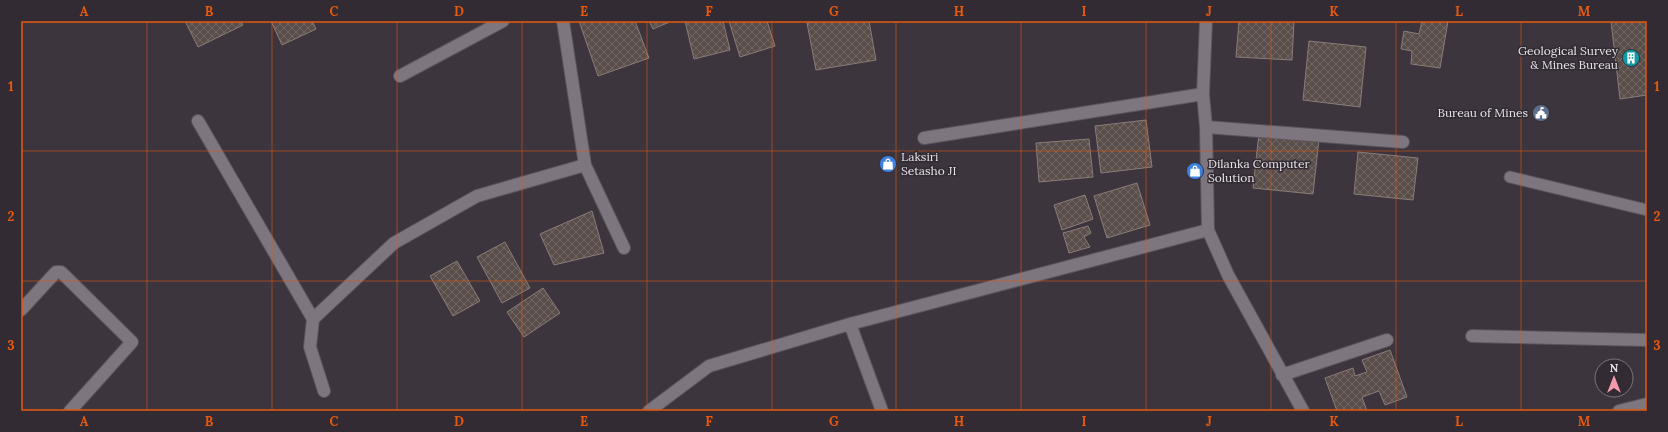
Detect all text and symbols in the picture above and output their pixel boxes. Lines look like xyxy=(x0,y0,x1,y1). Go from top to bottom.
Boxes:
text: A xyxy=(80,3,89,20)
text: B xyxy=(205,3,214,20)
text: C xyxy=(330,3,339,20)
text: D xyxy=(454,3,464,20)
text: E xyxy=(580,3,588,20)
text: F xyxy=(705,3,713,20)
text: G xyxy=(829,3,839,20)
text: H xyxy=(954,3,964,20)
text: I xyxy=(1081,3,1087,20)
text: J xyxy=(1206,3,1212,20)
text: K xyxy=(1329,3,1339,20)
text: L xyxy=(1455,3,1463,20)
text: M xyxy=(1578,3,1591,20)
place label: Geological Survey & Mines Bureau xyxy=(1518,43,1619,72)
building icon: Geological Survey & Mines Bureau xyxy=(1621,48,1641,68)
text: 1 xyxy=(8,78,14,95)
text: 1 xyxy=(1654,78,1660,95)
public building icon: Bureau of Mines xyxy=(1531,103,1551,123)
place label: Bureau of Mines xyxy=(1438,105,1528,120)
place label: Laksiri Setasho JI xyxy=(901,149,956,178)
shop icon: Laksiri Setasho JI xyxy=(878,154,898,174)
place label: Dilanka Computer Solution xyxy=(1208,156,1310,185)
shop icon: Dilanka Computer Solution xyxy=(1185,161,1205,181)
text: 2 xyxy=(8,208,15,225)
text: 2 xyxy=(1654,208,1661,225)
text: 3 xyxy=(7,337,15,354)
text: 3 xyxy=(1653,337,1661,354)
north arrow xyxy=(1594,358,1634,398)
text: N xyxy=(1610,361,1619,375)
text: A xyxy=(80,413,89,430)
text: B xyxy=(205,413,214,430)
text: C xyxy=(330,413,339,430)
text: D xyxy=(454,413,464,430)
text: E xyxy=(580,413,588,430)
text: F xyxy=(705,413,713,430)
text: G xyxy=(829,413,839,430)
text: H xyxy=(954,413,964,430)
text: I xyxy=(1081,413,1087,430)
text: J xyxy=(1206,413,1212,430)
text: K xyxy=(1329,413,1339,430)
text: L xyxy=(1455,413,1463,430)
text: M xyxy=(1578,413,1591,430)

